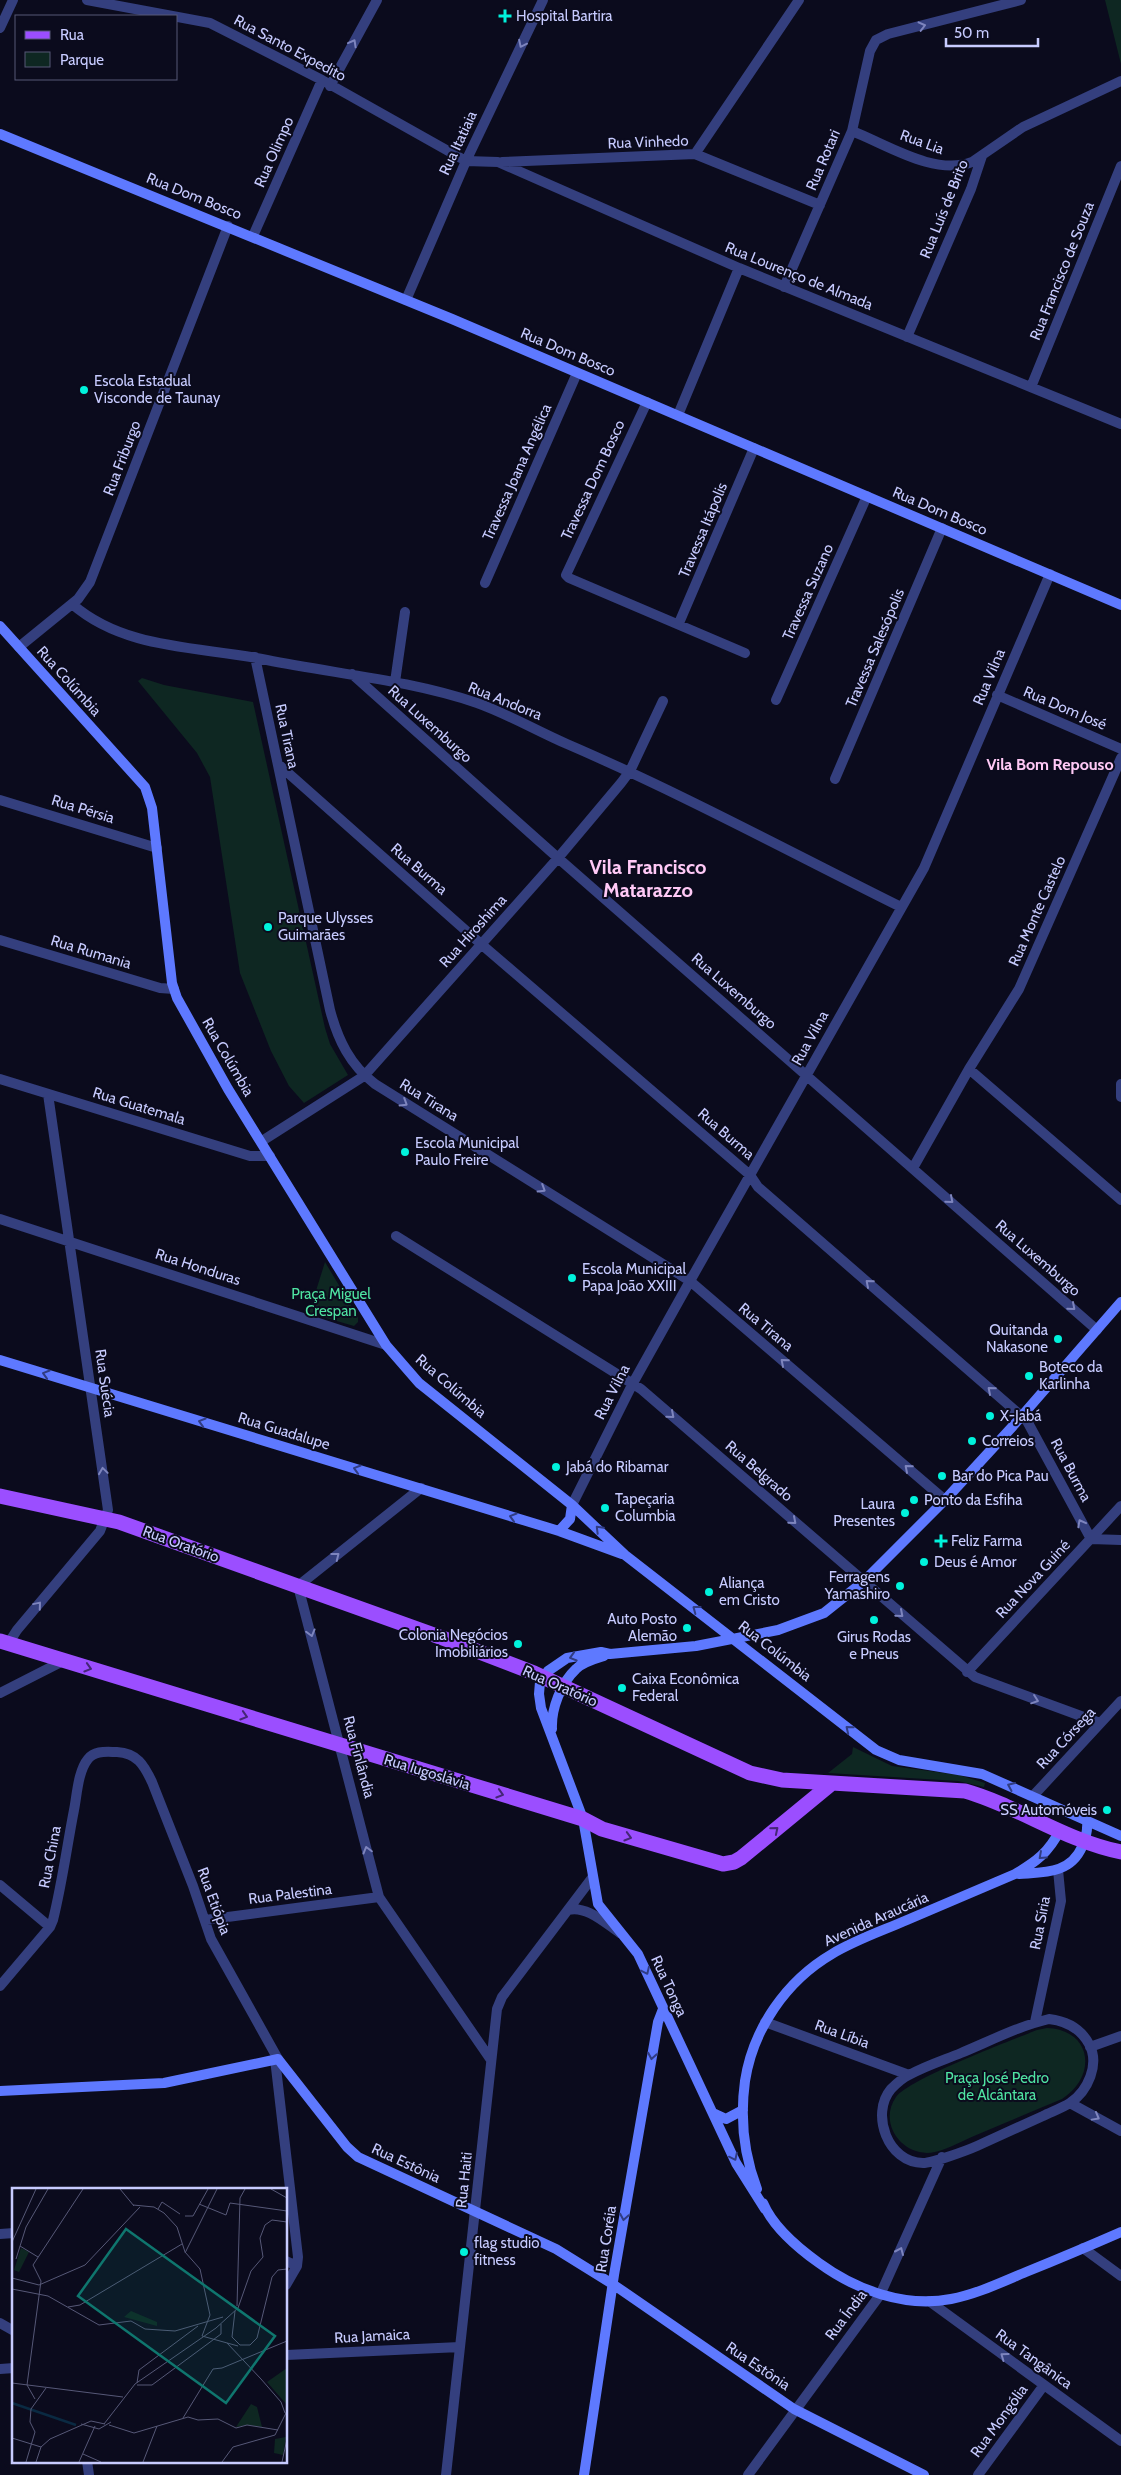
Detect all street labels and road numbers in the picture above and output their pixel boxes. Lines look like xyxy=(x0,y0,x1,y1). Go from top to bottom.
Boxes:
street label: Rua Santo Expedito xyxy=(231,11,349,85)
street label: Rua Itatiaia xyxy=(435,107,481,178)
street label: Rua Olimpo xyxy=(250,114,298,190)
street label: Rua Lia xyxy=(898,126,947,158)
street label: Rua Rotari xyxy=(802,127,844,193)
street label: Rua Vinhedo xyxy=(607,132,689,152)
street label: Rua Luís de Brito xyxy=(916,157,972,261)
street label: Rua Dom Bosco xyxy=(144,169,244,223)
street label: Rua Francisco de Souza xyxy=(1026,198,1098,343)
street label: Rua Lourenço de Almada xyxy=(723,238,876,314)
street label: Rua Dom Bosco xyxy=(518,324,618,380)
street label: Travessa Joana Angélica xyxy=(479,400,556,543)
street label: Travessa Dom Bosco xyxy=(557,417,629,543)
street label: Rua Friburgo xyxy=(99,418,145,498)
street label: Travessa Itápolis xyxy=(675,480,731,580)
street label: Rua Dom Bosco xyxy=(890,483,990,539)
street label: Travessa Suzano xyxy=(779,541,837,643)
street label: Travessa Salesópolis xyxy=(842,586,908,710)
street label: Rua Colúmbia xyxy=(33,642,106,720)
street label: Rua Vilna xyxy=(969,645,1009,708)
street label: Rua Andorra xyxy=(465,678,545,724)
street label: Rua Luxemburgo xyxy=(384,682,476,766)
street label: Rua Dom José xyxy=(1021,682,1110,734)
street label: Rua Tirana xyxy=(271,702,303,771)
street label: Rua Pérsia xyxy=(49,791,117,827)
street label: Rua Burma xyxy=(387,840,452,899)
street label: Rua Monte Castelo xyxy=(1005,853,1069,969)
street label: Rua Hiroshima xyxy=(436,890,511,971)
street label: Rua Rumania xyxy=(49,931,134,973)
street label: Rua Luxemburgo xyxy=(688,949,780,1033)
street label: Rua Vilna xyxy=(788,1007,833,1068)
street label: Rua Colúmbia xyxy=(198,1014,258,1100)
street label: Rua Tirana xyxy=(396,1075,462,1125)
street label: Rua Guatemala xyxy=(90,1083,188,1129)
street label: Rua Burma xyxy=(694,1105,759,1164)
street label: Rua Luxemburgo xyxy=(992,1216,1084,1300)
street label: Rua Honduras xyxy=(153,1245,243,1289)
street label: Rua Tirana xyxy=(735,1299,798,1356)
street label: Rua Suécia xyxy=(91,1348,119,1419)
street label: Rua Colúmbia xyxy=(412,1350,491,1422)
street label: Rua Vilna xyxy=(590,1361,634,1423)
street label: Rua Guadalupe xyxy=(236,1408,333,1454)
street label: Rua Burma xyxy=(1047,1435,1096,1505)
street label: Rua Belgrado xyxy=(722,1437,796,1505)
street label: Rua Oratório xyxy=(140,1522,222,1566)
street label: Rua Nova Guiné xyxy=(992,1536,1074,1622)
street label: Rua Colúmbia xyxy=(735,1617,816,1686)
street label: Rua Oratório xyxy=(520,1662,600,1710)
street label: Rua Córsega xyxy=(1033,1703,1100,1773)
street label: Rua Finlândia xyxy=(339,1714,379,1801)
street label: Rua Iugoslávia xyxy=(382,1750,473,1794)
street label: Rua China xyxy=(35,1823,65,1890)
street label: Rua Etiópia xyxy=(193,1865,235,1938)
street label: Rua Palestina xyxy=(247,1880,334,1908)
street label: Avenida Araucária xyxy=(821,1888,932,1950)
street label: Rua Síria xyxy=(1026,1894,1054,1951)
street label: Rua Tonga xyxy=(647,1953,691,2020)
street label: Rua Líbia xyxy=(812,2016,872,2052)
street label: Rua Estônia xyxy=(369,2139,444,2187)
street label: Rua Haiti xyxy=(452,2151,476,2209)
street label: Rua Coréia xyxy=(592,2204,620,2274)
street label: Rua Índia xyxy=(821,2285,871,2344)
street label: Rua Jamaica xyxy=(334,2325,411,2347)
street label: Rua Tangânica xyxy=(992,2325,1076,2393)
street label: Rua Estônia xyxy=(722,2338,794,2395)
street label: Rua Mongólia xyxy=(967,2380,1032,2461)

